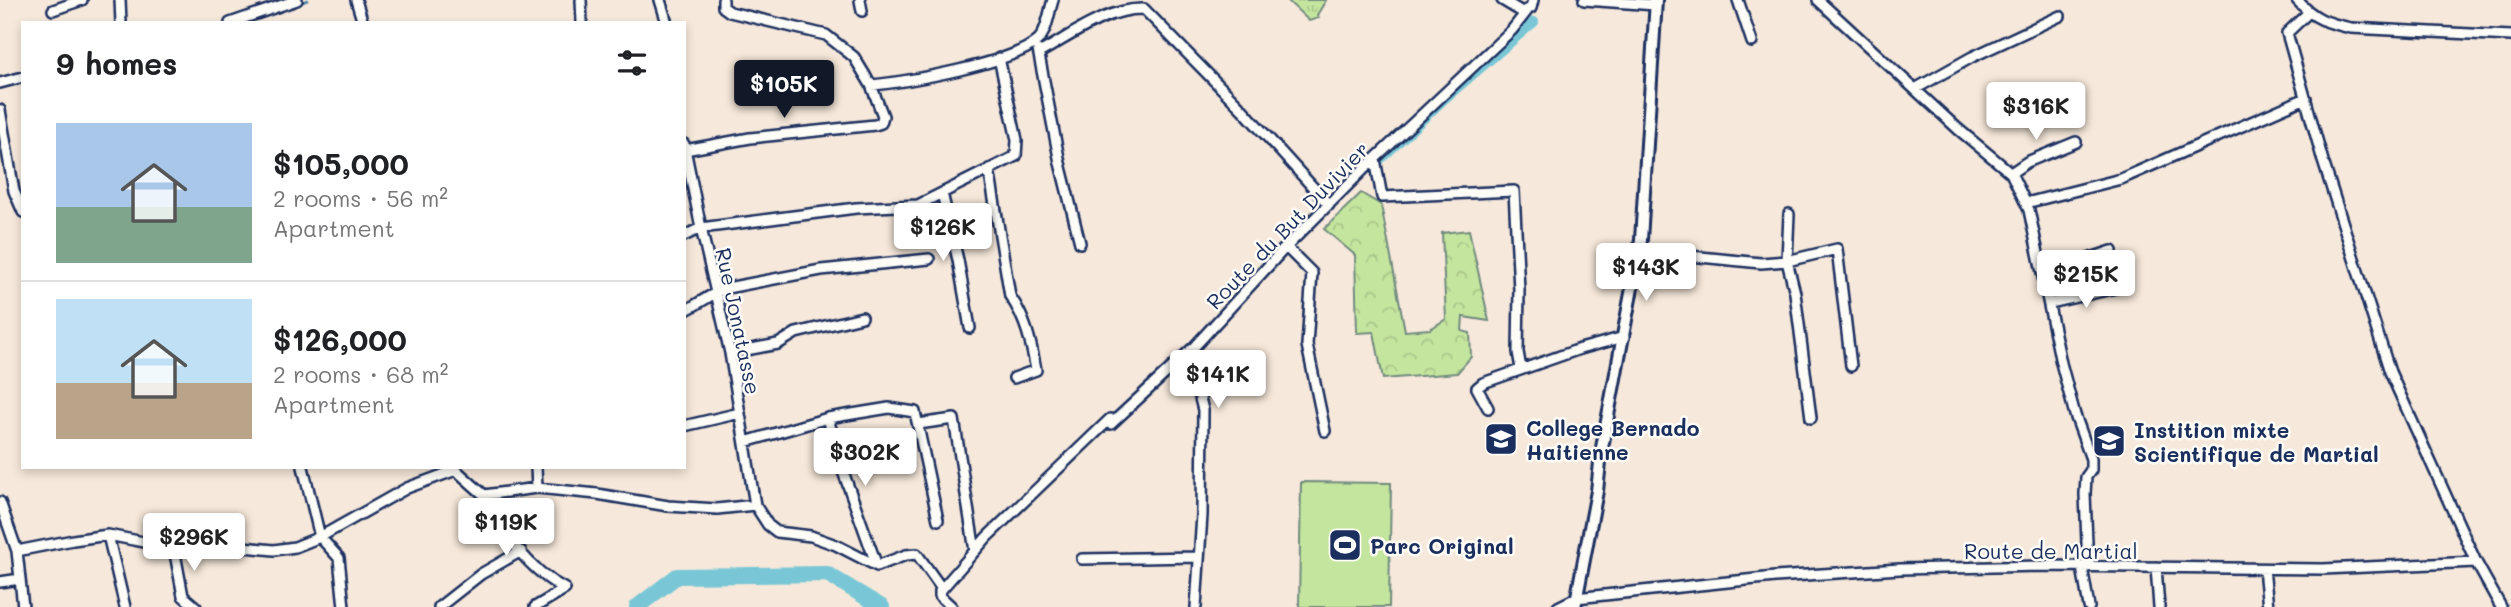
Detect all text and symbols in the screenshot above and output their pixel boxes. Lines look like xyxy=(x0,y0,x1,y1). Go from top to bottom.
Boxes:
text: 9 homes xyxy=(56,43,177,83)
icon: filters xyxy=(613,44,651,82)
pin: $105K xyxy=(735,60,833,120)
text: $105K xyxy=(750,68,818,98)
pin: $316K xyxy=(1987,82,2085,142)
text: $316K xyxy=(2002,90,2070,120)
street label: Route du But Duvivier xyxy=(1200,135,1374,315)
text: $105,000 xyxy=(273,143,409,183)
icon: home xyxy=(112,151,196,235)
text: 2 rooms · 56 m² xyxy=(273,183,448,213)
pin: $126K xyxy=(894,204,992,263)
text: $126K xyxy=(910,211,976,241)
text: Apartment xyxy=(273,213,395,243)
pin: $143K xyxy=(1597,244,1695,303)
street label: Rue Jonatasse xyxy=(710,245,768,397)
pin: $215K xyxy=(2037,250,2135,310)
text: $143K xyxy=(1612,251,1680,281)
text: $215K xyxy=(2053,258,2119,288)
text: $126,000 xyxy=(273,319,407,359)
icon: home xyxy=(112,327,196,411)
pin: $141K xyxy=(1169,350,1267,410)
text: $141K xyxy=(1186,358,1250,388)
text: 2 rooms · 68 m² xyxy=(273,359,448,389)
text: Apartment xyxy=(273,389,395,419)
place label: College Bernado Haitienne xyxy=(1526,414,1700,465)
place label: Instition mixte Scientifique de Martial xyxy=(2134,416,2379,467)
school or university icon: College Bernado Haitienne xyxy=(1482,420,1520,458)
school or university icon: Instition mixte Scientifique de Martial xyxy=(2090,422,2128,460)
pin: $302K xyxy=(816,428,914,488)
text: $302K xyxy=(830,436,900,466)
pin: $119K xyxy=(457,498,555,558)
text: $119K xyxy=(474,506,538,536)
pin: $296K xyxy=(145,514,243,573)
text: $296K xyxy=(159,521,229,551)
sports icon: Parc Original xyxy=(1326,526,1364,564)
place label: Parc Original xyxy=(1370,532,1514,559)
street label: Route de Martial xyxy=(1964,537,2138,564)

